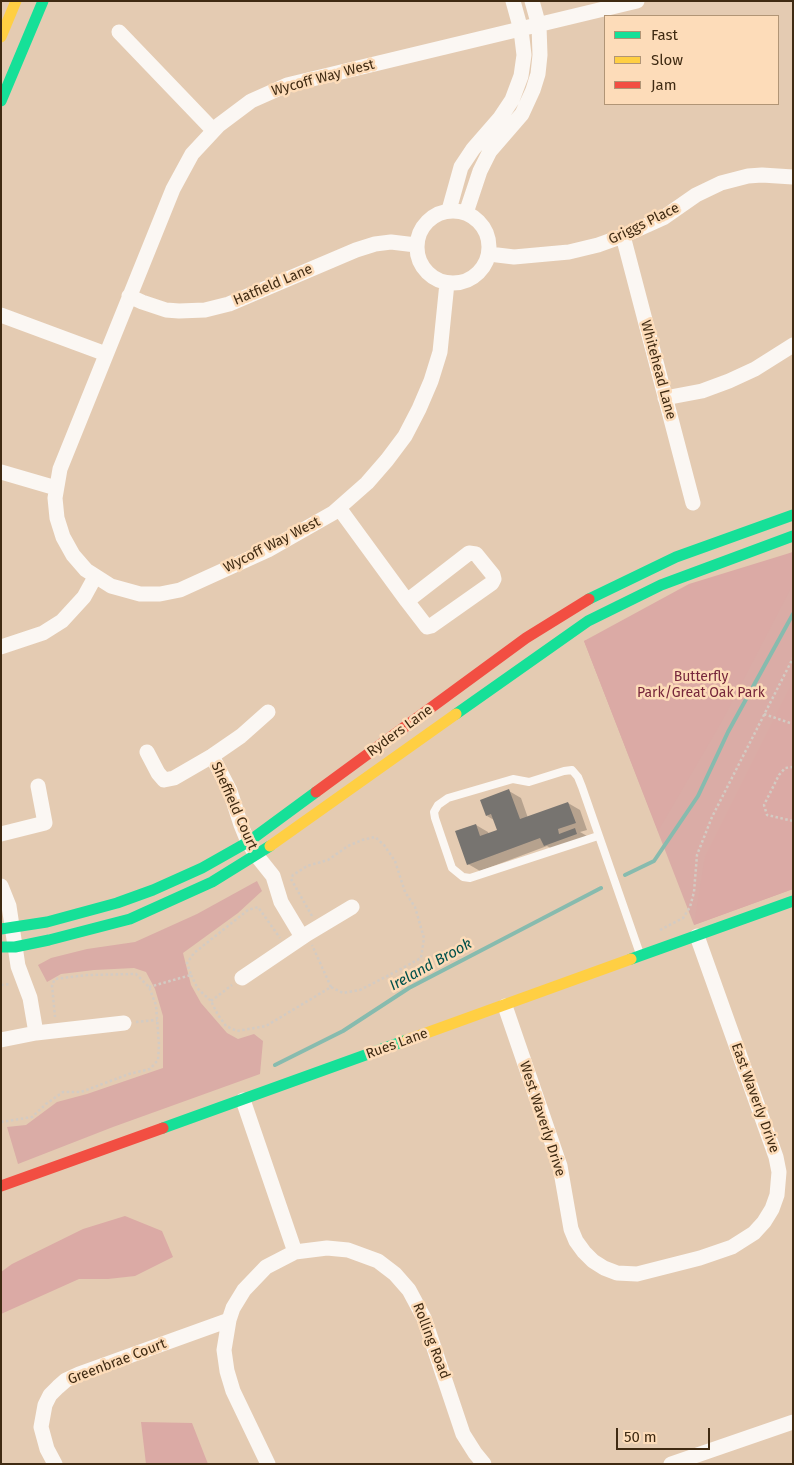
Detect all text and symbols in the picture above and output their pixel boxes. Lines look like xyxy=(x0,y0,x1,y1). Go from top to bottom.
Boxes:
legend xyxy=(604,15,779,105)
text: Fast xyxy=(651,26,678,44)
text: Slow xyxy=(651,51,683,69)
street label: Wycoff Way West xyxy=(270,56,376,100)
text: Jam xyxy=(651,76,677,94)
street label: Griggs Place xyxy=(606,200,682,248)
street label: Hatfield Lane xyxy=(231,261,315,309)
street label: Whitehead Lane xyxy=(637,319,679,421)
street label: Wycoff Way West xyxy=(221,513,323,577)
park label: Butterfly Park/Great Oak Park xyxy=(637,669,765,702)
street label: Ryders Lane xyxy=(364,702,436,760)
street label: Sheffield Court xyxy=(207,760,261,852)
water label: Ireland Brook xyxy=(387,935,475,995)
street label: Rues Lane xyxy=(364,1025,430,1063)
street label: East Waverly Drive xyxy=(727,1041,783,1155)
street label: West Waverly Drive xyxy=(515,1059,569,1179)
street label: Rolling Road xyxy=(409,1301,453,1381)
street label: Greenbrae Court xyxy=(66,1336,168,1388)
scale bar xyxy=(619,1418,713,1450)
text: 50 m xyxy=(624,1428,657,1446)

